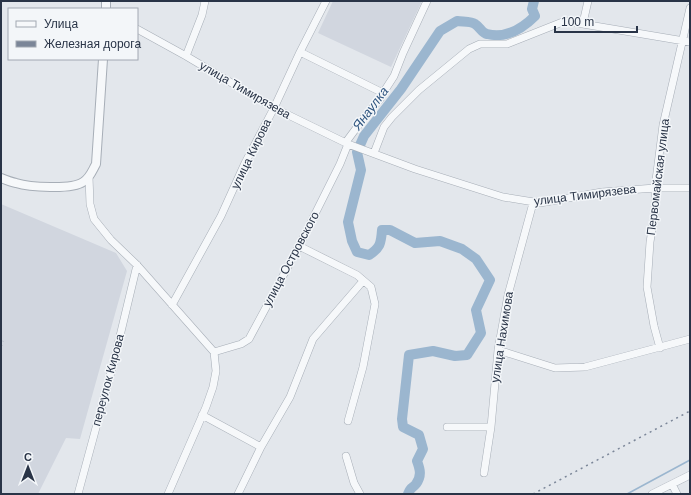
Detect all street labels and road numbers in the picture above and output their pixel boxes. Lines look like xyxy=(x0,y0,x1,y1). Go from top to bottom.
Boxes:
street label: улица Тимирязева xyxy=(197,58,293,122)
street label: улица Кирова xyxy=(228,116,274,191)
street label: Первомайская улица xyxy=(644,118,672,236)
street label: улица Тимирязева xyxy=(533,182,637,208)
street label: улица Островского xyxy=(260,209,322,309)
street label: улица Нахимова xyxy=(488,290,516,384)
street label: переулок Кирова xyxy=(89,332,127,427)

